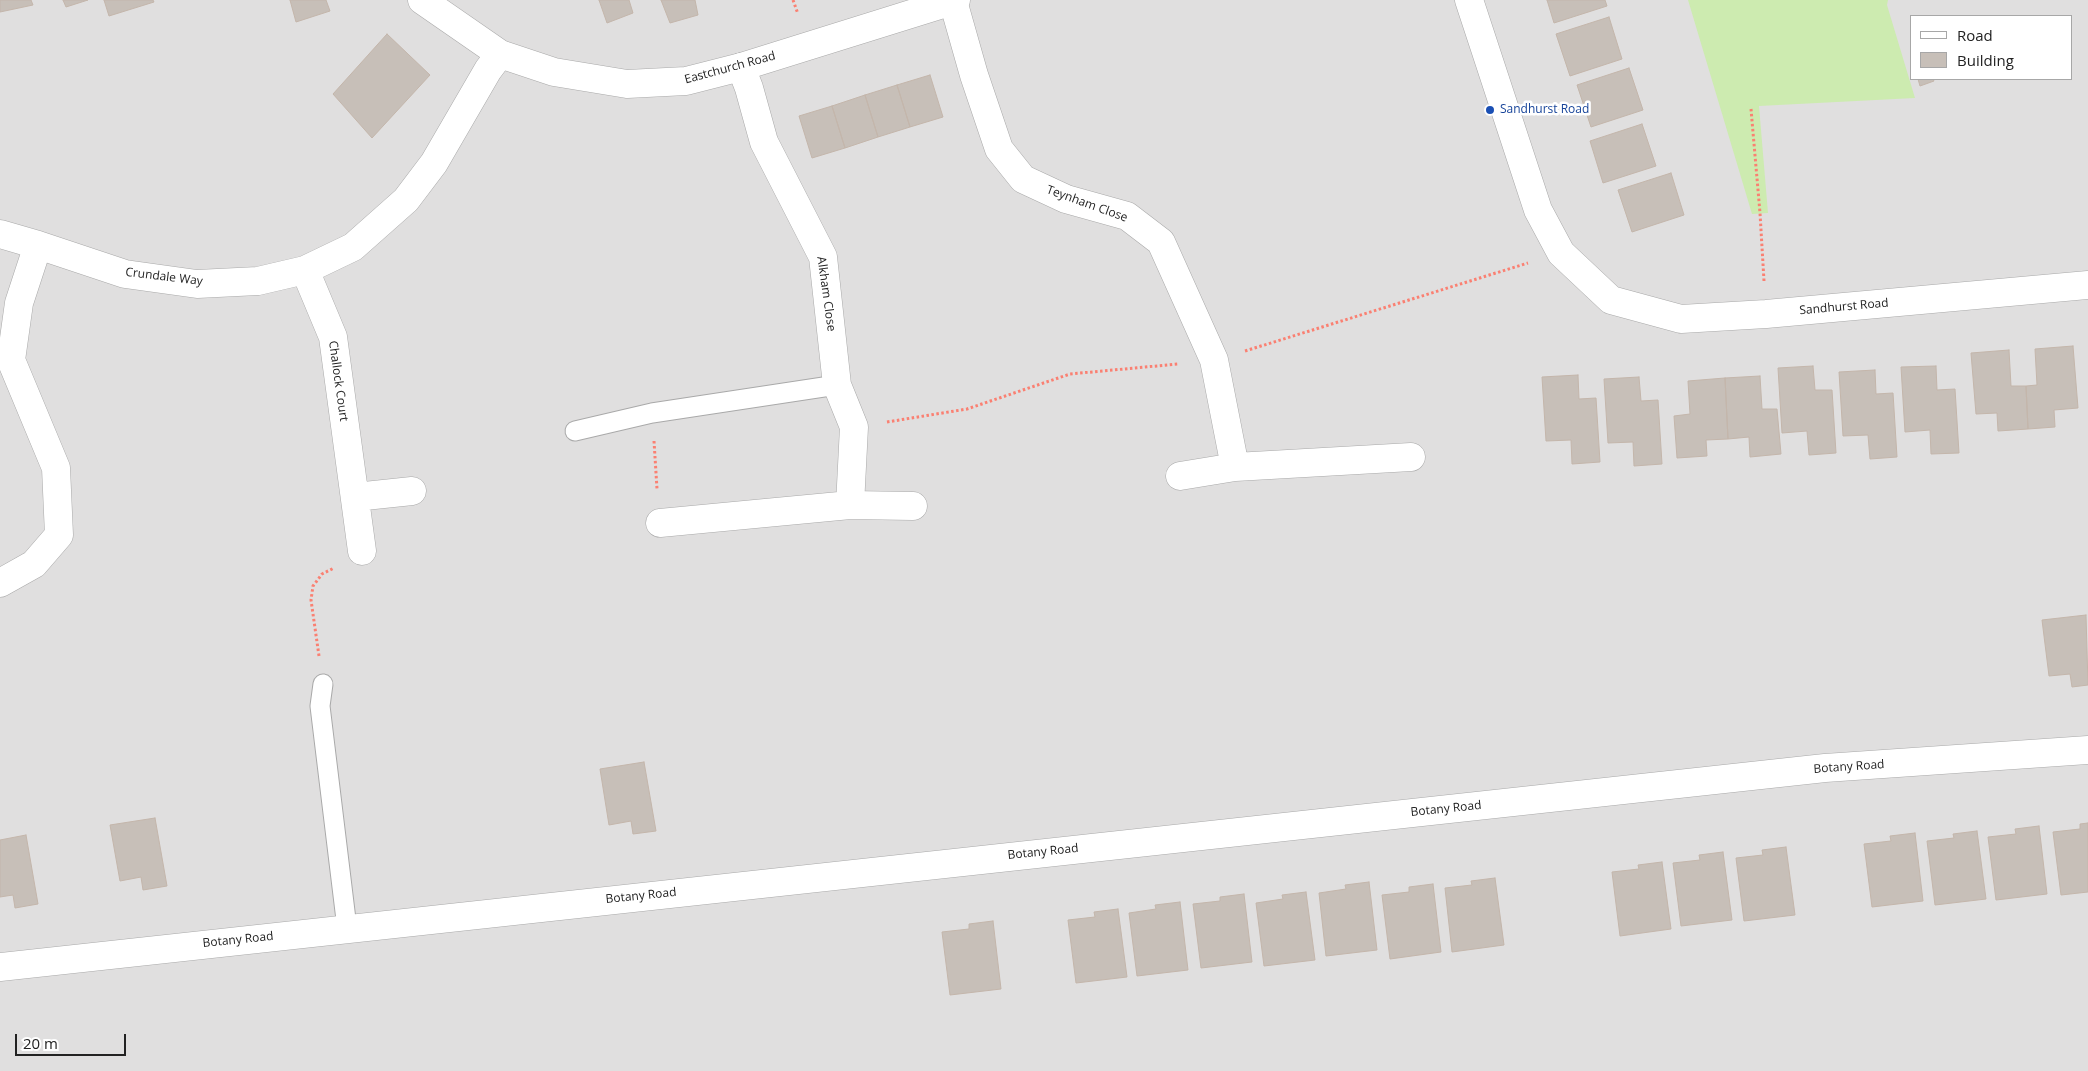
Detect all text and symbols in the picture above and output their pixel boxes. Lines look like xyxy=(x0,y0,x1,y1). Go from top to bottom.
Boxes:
legend xyxy=(1910,15,2073,80)
text: Road xyxy=(1957,25,1993,45)
street label: Eastchurch Road xyxy=(683,49,777,87)
text: Building xyxy=(1957,50,2014,70)
place label: Sandhurst Road xyxy=(1500,103,1589,117)
marker: Sandhurst Road xyxy=(1484,104,1496,116)
street label: Teynham Close xyxy=(1044,183,1130,225)
street label: Alkham Close xyxy=(814,256,838,332)
street label: Crundale Way xyxy=(124,265,204,289)
street label: Sandhurst Road xyxy=(1799,296,1889,318)
street label: Challock Court xyxy=(325,340,351,422)
street label: Botany Road xyxy=(1813,757,1885,777)
street label: Botany Road xyxy=(1410,798,1482,820)
street label: Botany Road xyxy=(1007,841,1079,863)
street label: Botany Road xyxy=(605,885,677,907)
street label: Botany Road xyxy=(202,929,274,951)
scale bar xyxy=(18,1024,129,1056)
text: 20 m xyxy=(23,1033,58,1053)

